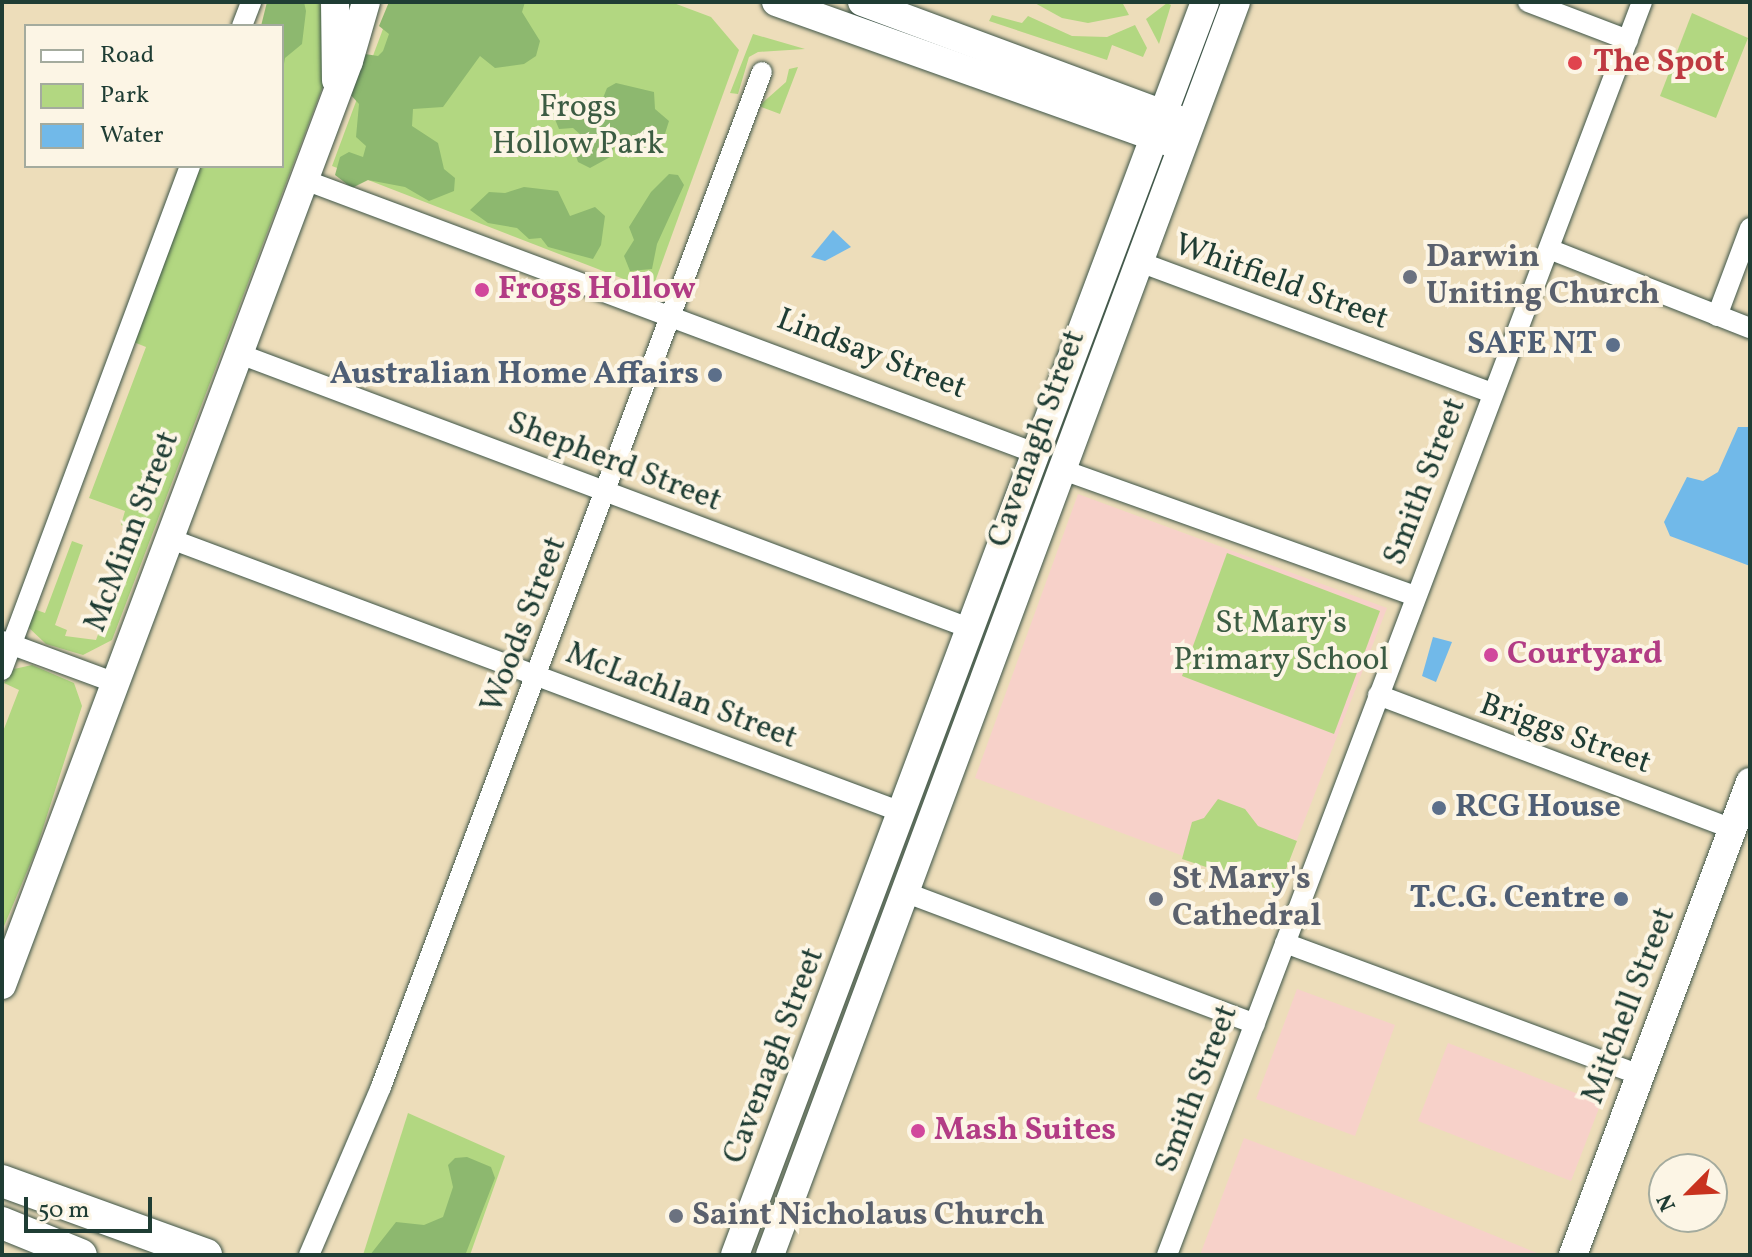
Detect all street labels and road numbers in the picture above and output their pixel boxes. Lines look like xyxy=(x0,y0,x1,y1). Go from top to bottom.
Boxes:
street label: Whitfield Street xyxy=(1169,227,1393,339)
street label: Lindsay Street xyxy=(770,301,972,409)
street label: Cavenagh Street xyxy=(981,325,1095,553)
street label: Smith Street xyxy=(1377,393,1475,571)
street label: Shepherd Street xyxy=(502,405,726,521)
street label: McMinn Street xyxy=(77,426,189,638)
street label: Woods Street xyxy=(474,531,576,719)
street label: McLachlan Street xyxy=(560,635,802,759)
street label: Briggs Street xyxy=(1474,686,1656,784)
street label: Mitchell Street xyxy=(1575,902,1685,1110)
street label: Cavenagh Street xyxy=(716,943,834,1169)
street label: Smith Street xyxy=(1149,1000,1247,1178)

